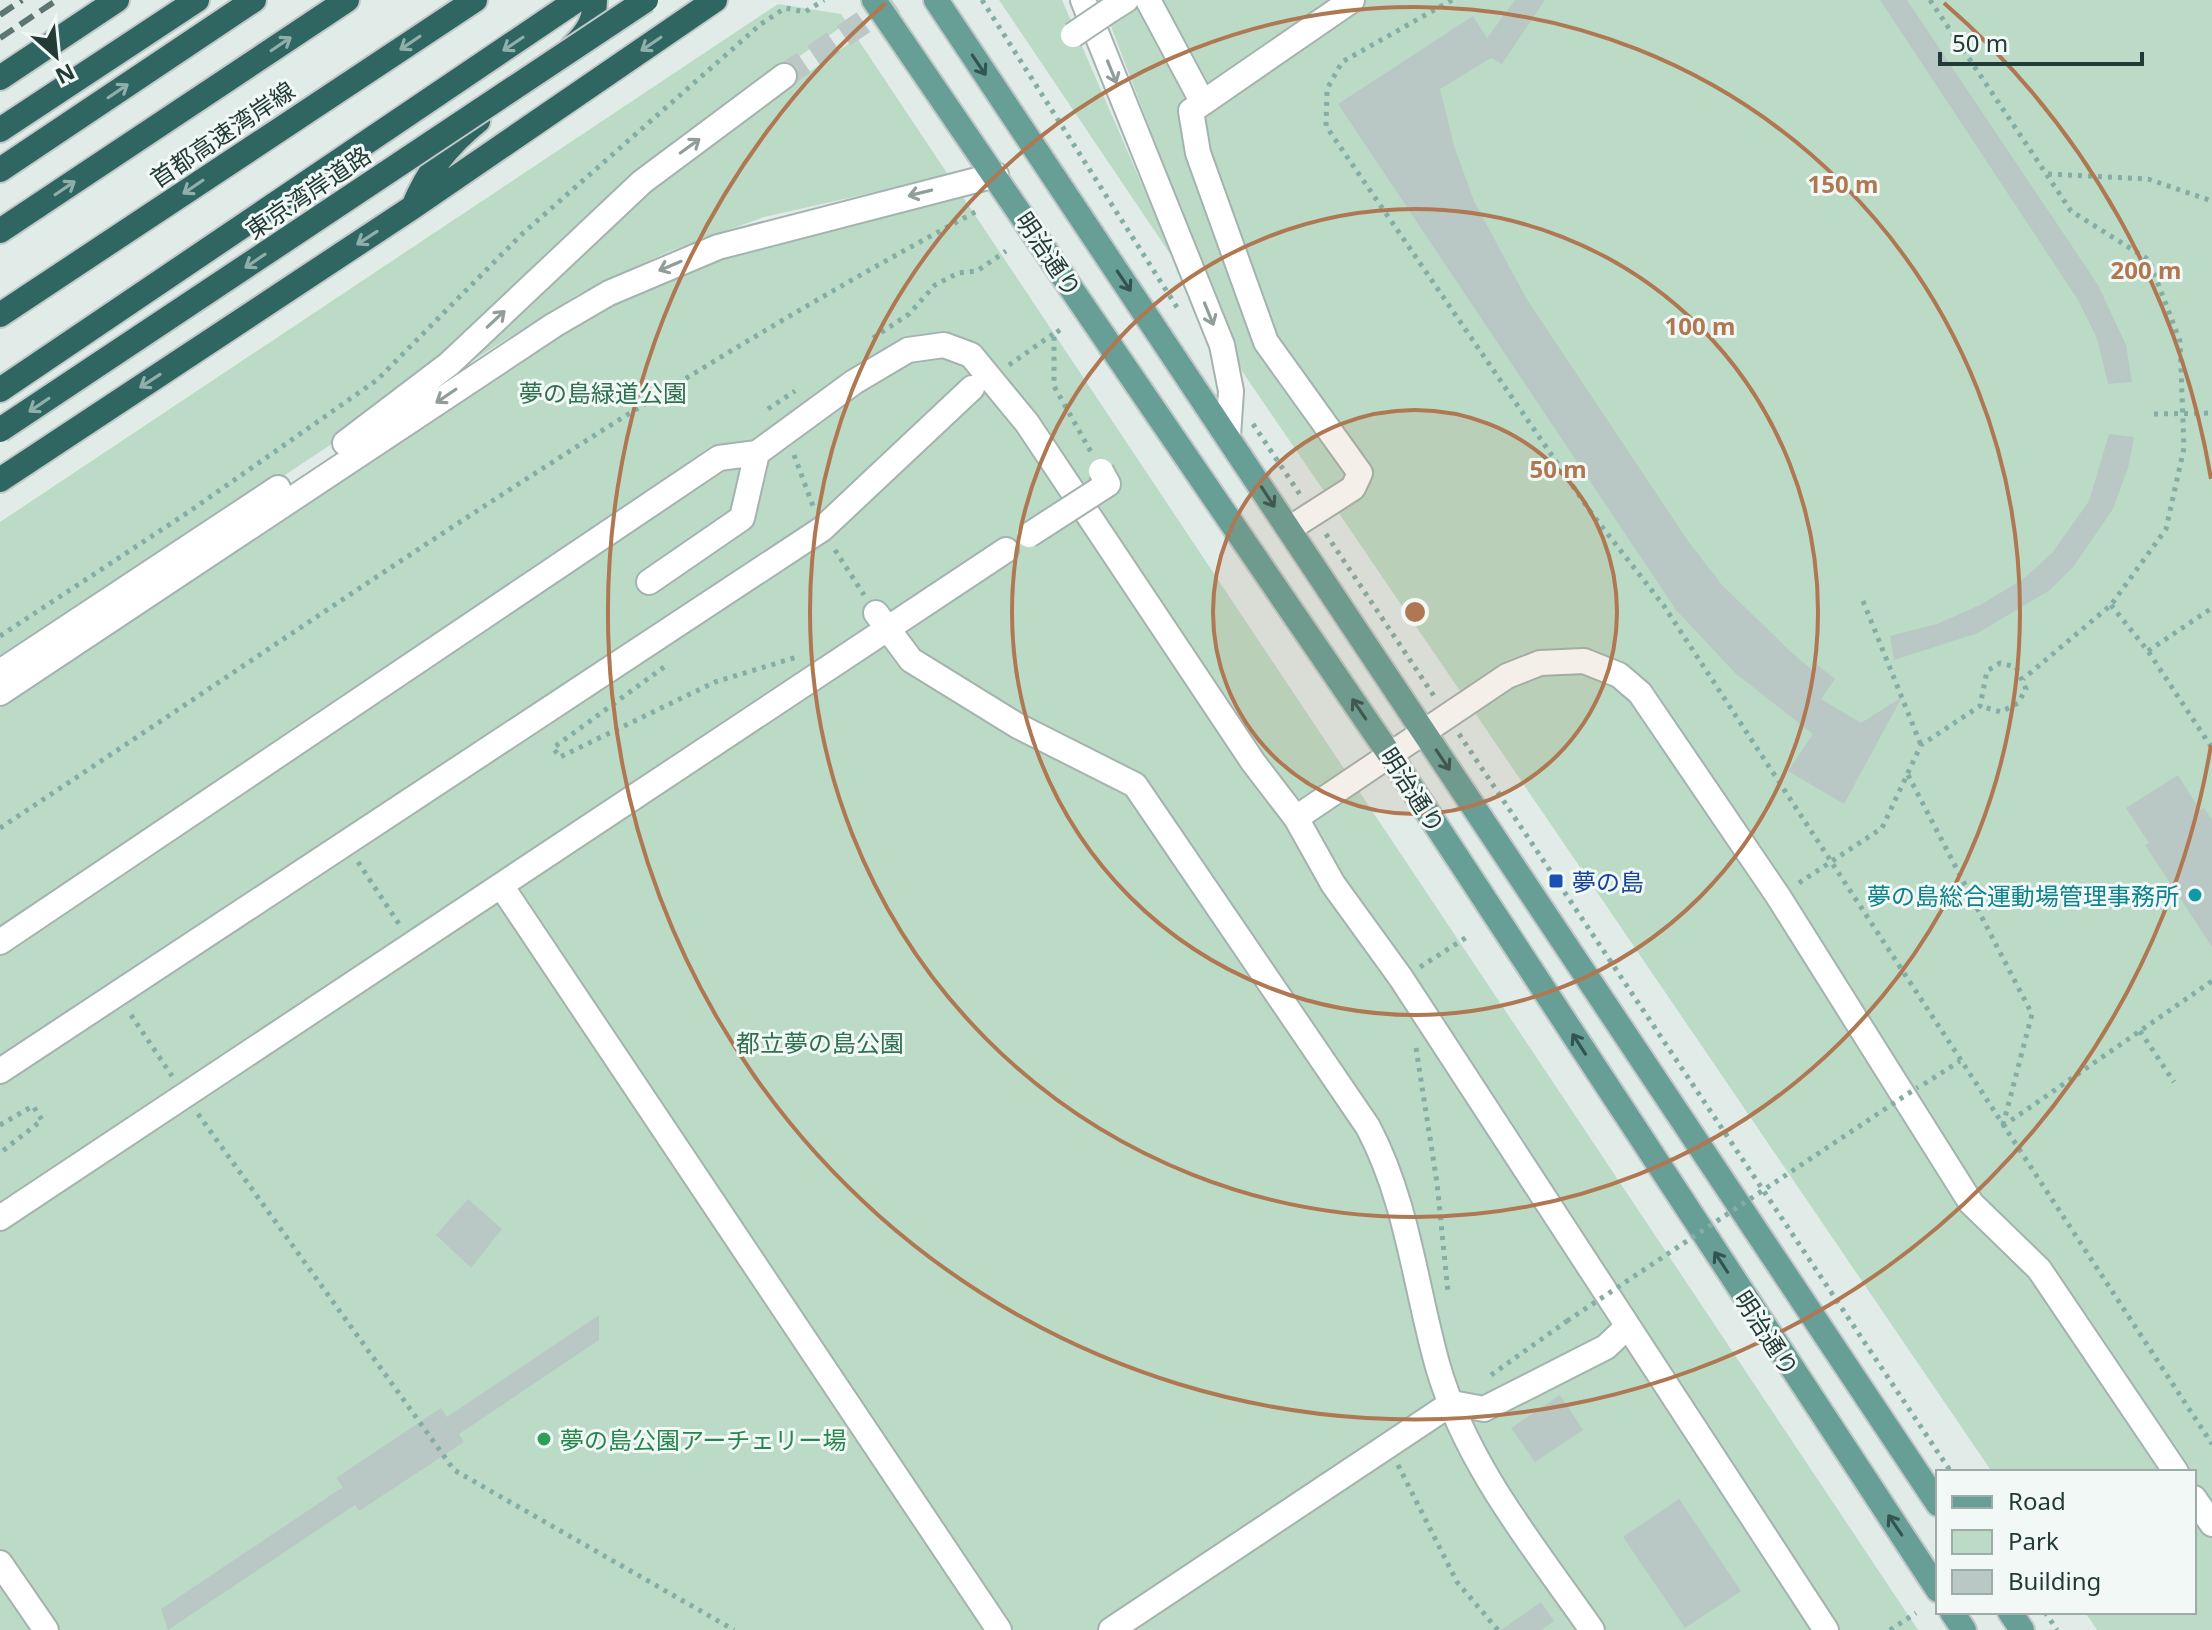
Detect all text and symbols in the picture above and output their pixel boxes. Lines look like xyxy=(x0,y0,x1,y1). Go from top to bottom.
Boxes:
north arrow xyxy=(16,16,96,96)
scale bar xyxy=(1940,16,2142,66)
text: 50 m xyxy=(1952,26,2008,59)
one-way arrow xyxy=(399,35,421,51)
one-way arrow xyxy=(270,36,292,52)
one-way arrow xyxy=(502,36,524,52)
one-way arrow xyxy=(641,36,663,52)
one-way arrow xyxy=(971,53,987,75)
text: N xyxy=(51,57,80,92)
one-way arrow xyxy=(1106,59,1121,84)
street label: 首都高速湾岸線 xyxy=(143,73,301,195)
one-way arrow xyxy=(106,83,129,99)
street label: 東京湾岸道路 xyxy=(239,138,377,246)
one-way arrow xyxy=(679,138,700,155)
text: 150 m xyxy=(1808,167,1878,200)
one-way arrow xyxy=(182,179,205,195)
one-way arrow xyxy=(53,180,76,196)
one-way arrow xyxy=(907,187,933,202)
street label: 明治通り xyxy=(1008,205,1090,303)
one-way arrow xyxy=(356,230,378,246)
one-way arrow xyxy=(245,252,267,269)
text: 200 m xyxy=(2111,253,2181,286)
one-way arrow xyxy=(658,259,683,274)
one-way arrow xyxy=(1116,269,1132,291)
one-way arrow xyxy=(1203,301,1217,326)
text: 100 m xyxy=(1665,309,1735,342)
one-way arrow xyxy=(486,310,506,329)
one-way arrow xyxy=(139,373,161,389)
park label: 夢の島緑道公園 xyxy=(519,376,687,409)
one-way arrow xyxy=(435,388,458,404)
one-way arrow xyxy=(28,396,50,413)
text: 50 m xyxy=(1529,452,1587,485)
one-way arrow xyxy=(1261,485,1277,508)
centre of rings xyxy=(1401,598,1429,626)
one-way arrow xyxy=(1351,699,1367,721)
street label: 明治通り xyxy=(1373,741,1453,839)
one-way arrow xyxy=(1435,748,1451,771)
place label: 夢の島 xyxy=(1572,865,1644,898)
marker: 夢の島 xyxy=(1547,872,1565,890)
place label: 夢の島総合運動場管理事務所 xyxy=(1867,879,2179,912)
marker: 夢の島総合運動場管理事務所 xyxy=(2186,886,2204,904)
park label: 都立夢の島公園 xyxy=(736,1026,904,1059)
one-way arrow xyxy=(1570,1033,1586,1056)
one-way arrow xyxy=(1712,1251,1729,1273)
street label: 明治通り xyxy=(1727,1284,1807,1382)
place label: 夢の島公園アーチェリー場 xyxy=(560,1423,847,1456)
marker: 夢の島公園アーチェリー場 xyxy=(535,1430,553,1448)
legend xyxy=(1936,1470,2196,1614)
text: Road xyxy=(2008,1484,2066,1517)
one-way arrow xyxy=(1887,1515,1903,1537)
text: Park xyxy=(2008,1524,2059,1557)
text: Building xyxy=(2008,1564,2101,1597)

